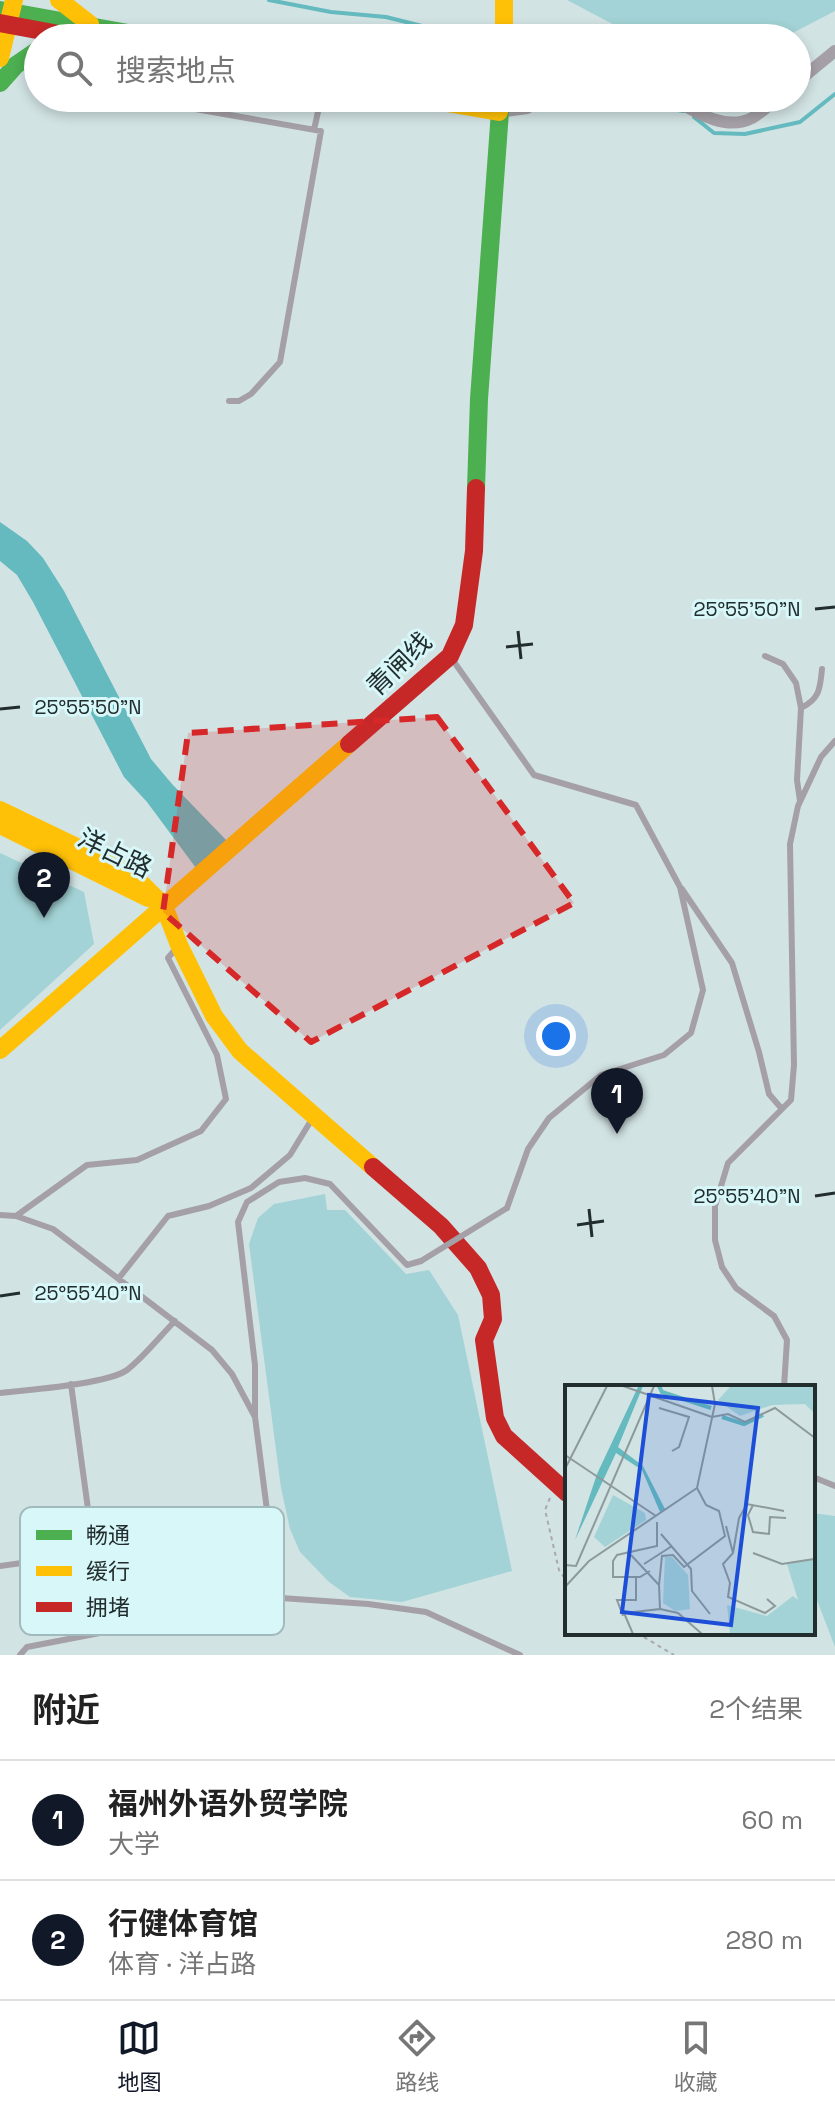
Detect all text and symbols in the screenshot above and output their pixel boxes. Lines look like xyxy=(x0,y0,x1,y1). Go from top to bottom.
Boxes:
search box xyxy=(24,24,811,112)
icon: search xyxy=(52,46,96,90)
text: 搜索地点 xyxy=(116,51,236,90)
text: 25°55'50"N xyxy=(693,596,801,622)
street label: 青闸线 xyxy=(359,625,439,703)
text: 25°55'50"N xyxy=(34,694,142,720)
street label: 洋占路 xyxy=(72,821,158,885)
pin: 2 xyxy=(18,852,70,918)
your location xyxy=(536,1016,576,1056)
pin: 1 xyxy=(591,1068,643,1134)
text: 25°55'40"N xyxy=(694,1183,800,1209)
text: 25°55'40"N xyxy=(35,1280,141,1306)
inset map xyxy=(565,1385,815,1635)
legend xyxy=(20,1507,284,1635)
text: 畅通 xyxy=(86,1521,130,1549)
text: 缓行 xyxy=(86,1557,130,1585)
text: 拥堵 xyxy=(86,1593,130,1621)
text: 附近 xyxy=(32,1689,100,1732)
text: 2个结果 xyxy=(709,1692,803,1726)
text: 福州外语外贸学院 xyxy=(108,1784,348,1823)
text: 1 xyxy=(52,1803,64,1837)
text: 60 m xyxy=(741,1803,803,1837)
text: 大学 xyxy=(108,1827,160,1861)
text: 行健体育馆 xyxy=(108,1904,258,1943)
text: 2 xyxy=(50,1923,66,1957)
text: 280 m xyxy=(725,1923,803,1957)
text: 体育 · 洋占路 xyxy=(108,1947,256,1981)
tab: 地图 xyxy=(117,2016,161,2096)
tab: 路线 xyxy=(395,2016,440,2096)
tab: 收藏 xyxy=(674,2016,718,2096)

